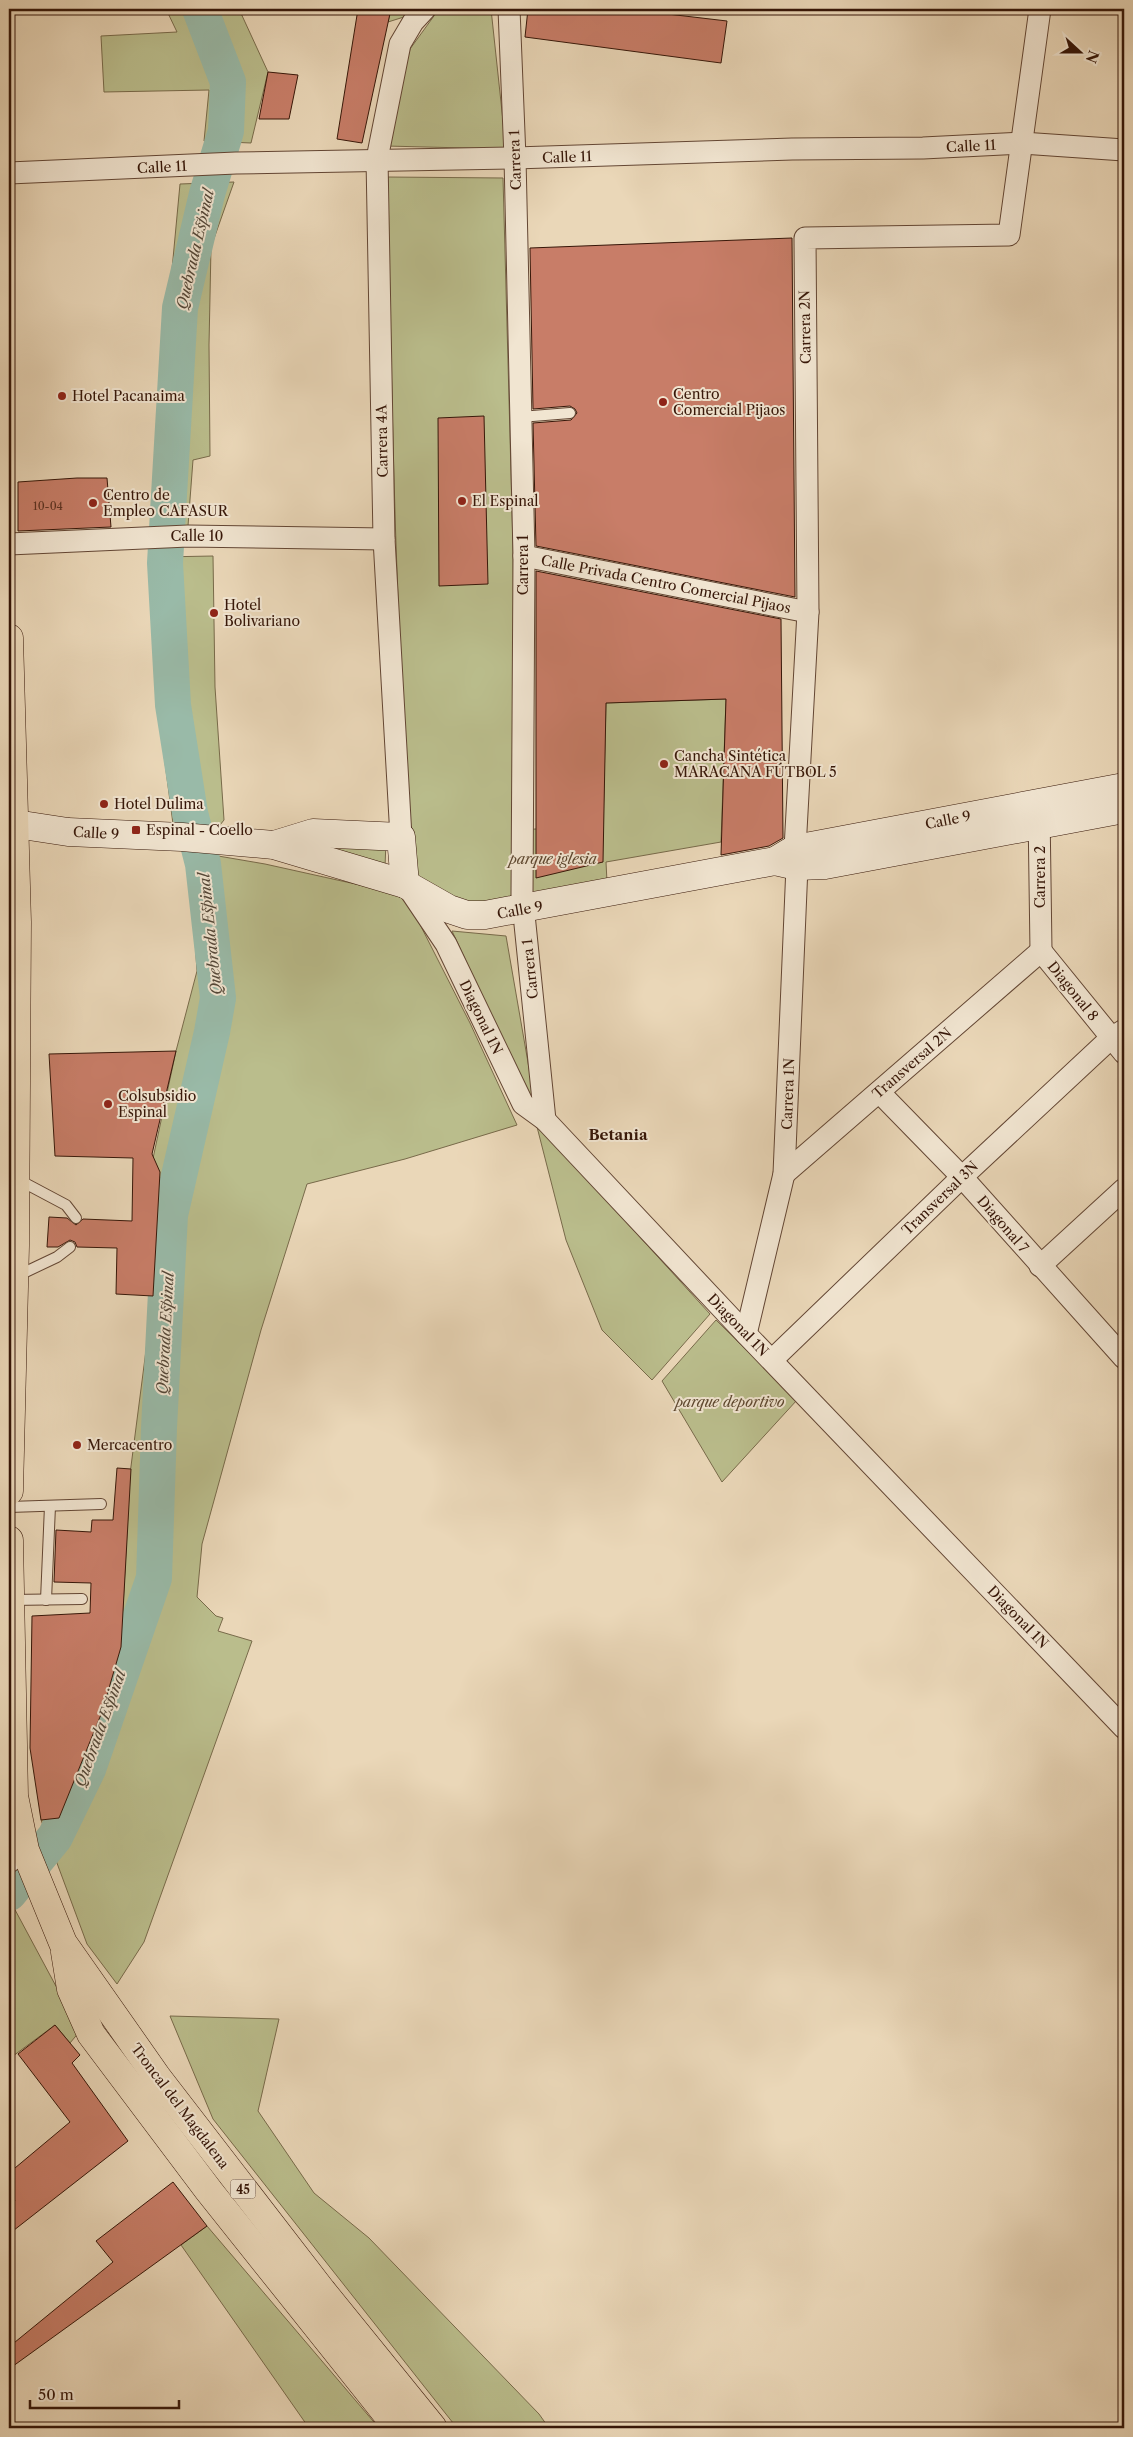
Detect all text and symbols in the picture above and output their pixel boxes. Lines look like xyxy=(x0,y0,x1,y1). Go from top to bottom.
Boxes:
north arrow xyxy=(1056,28,1106,78)
text: N xyxy=(1082,48,1103,66)
street label: Carrera 1 xyxy=(505,129,525,190)
street label: Calle 11 xyxy=(946,136,996,156)
street label: Calle 11 xyxy=(542,147,592,167)
street label: Calle 11 xyxy=(137,157,187,177)
water label: Quebrada Espinal xyxy=(172,185,219,311)
street label: Carrera 2N xyxy=(795,289,815,364)
place label: Centro Comercial Pijaos xyxy=(673,385,785,419)
place label: Hotel Pacanaima xyxy=(72,387,186,405)
marker: Hotel Pacanaima xyxy=(56,390,68,402)
marker: Centro Comercial Pijaos xyxy=(657,396,669,408)
street label: Carrera 4A xyxy=(372,404,392,478)
place label: Centro de Empleo CAFASUR xyxy=(103,486,229,520)
place label: El Espinal xyxy=(472,492,539,510)
marker: El Espinal xyxy=(456,495,468,507)
marker: Centro de Empleo CAFASUR xyxy=(87,497,99,509)
house number: 10-04 xyxy=(33,499,63,513)
street label: Calle 10 xyxy=(171,527,224,545)
street label: Carrera 1 xyxy=(514,535,532,595)
street label: Calle Privada Centro Comercial Pijaos xyxy=(540,551,792,617)
place label: Hotel Bolivariano xyxy=(224,596,300,630)
marker: Hotel Bolivariano xyxy=(208,607,220,619)
place label: Cancha Sintética MARACANA FÚTBOL 5 xyxy=(674,747,837,781)
marker: Cancha Sintética MARACANA FÚTBOL 5 xyxy=(658,758,670,770)
place label: Hotel Dulima xyxy=(114,795,204,813)
marker: Hotel Dulima xyxy=(98,798,110,810)
street label: Calle 9 xyxy=(924,807,972,833)
place label: Espinal - Coello xyxy=(146,821,253,839)
street label: Calle 9 xyxy=(72,823,120,843)
marker: Espinal - Coello xyxy=(130,824,142,836)
street label: Carrera 2 xyxy=(1031,846,1049,908)
park label: parque iglesia xyxy=(506,850,597,868)
water label: Quebrada Espinal xyxy=(194,870,226,996)
street label: Calle 9 xyxy=(496,897,544,923)
street label: Carrera 1 xyxy=(518,938,542,1000)
street label: Diagonal 8 xyxy=(1044,958,1102,1024)
street label: Diagonal 1N xyxy=(455,977,507,1057)
street label: Transversal 2N xyxy=(869,1023,956,1102)
street label: Carrera 1N xyxy=(778,1057,798,1130)
place label: Colsubsidio Espinal xyxy=(118,1087,196,1121)
marker: Colsubsidio Espinal xyxy=(102,1098,114,1110)
district label: Betania xyxy=(588,1125,648,1144)
street label: Transversal 3N xyxy=(898,1157,982,1239)
street label: Diagonal 7 xyxy=(973,1192,1033,1256)
water label: Quebrada Espinal xyxy=(152,1269,178,1395)
street label: Diagonal 1N xyxy=(704,1290,773,1360)
park label: parque deportivo xyxy=(672,1393,785,1411)
place label: Mercacentro xyxy=(87,1436,172,1454)
marker: Mercacentro xyxy=(71,1439,83,1451)
street label: Diagonal 1N xyxy=(984,1582,1053,1652)
water label: Quebrada Espinal xyxy=(70,1665,131,1789)
street label: Troncal del Magdalena xyxy=(127,2040,233,2173)
road number: 45 xyxy=(230,2180,256,2198)
scale bar xyxy=(30,2377,179,2409)
text: 50 m xyxy=(38,2385,74,2404)

